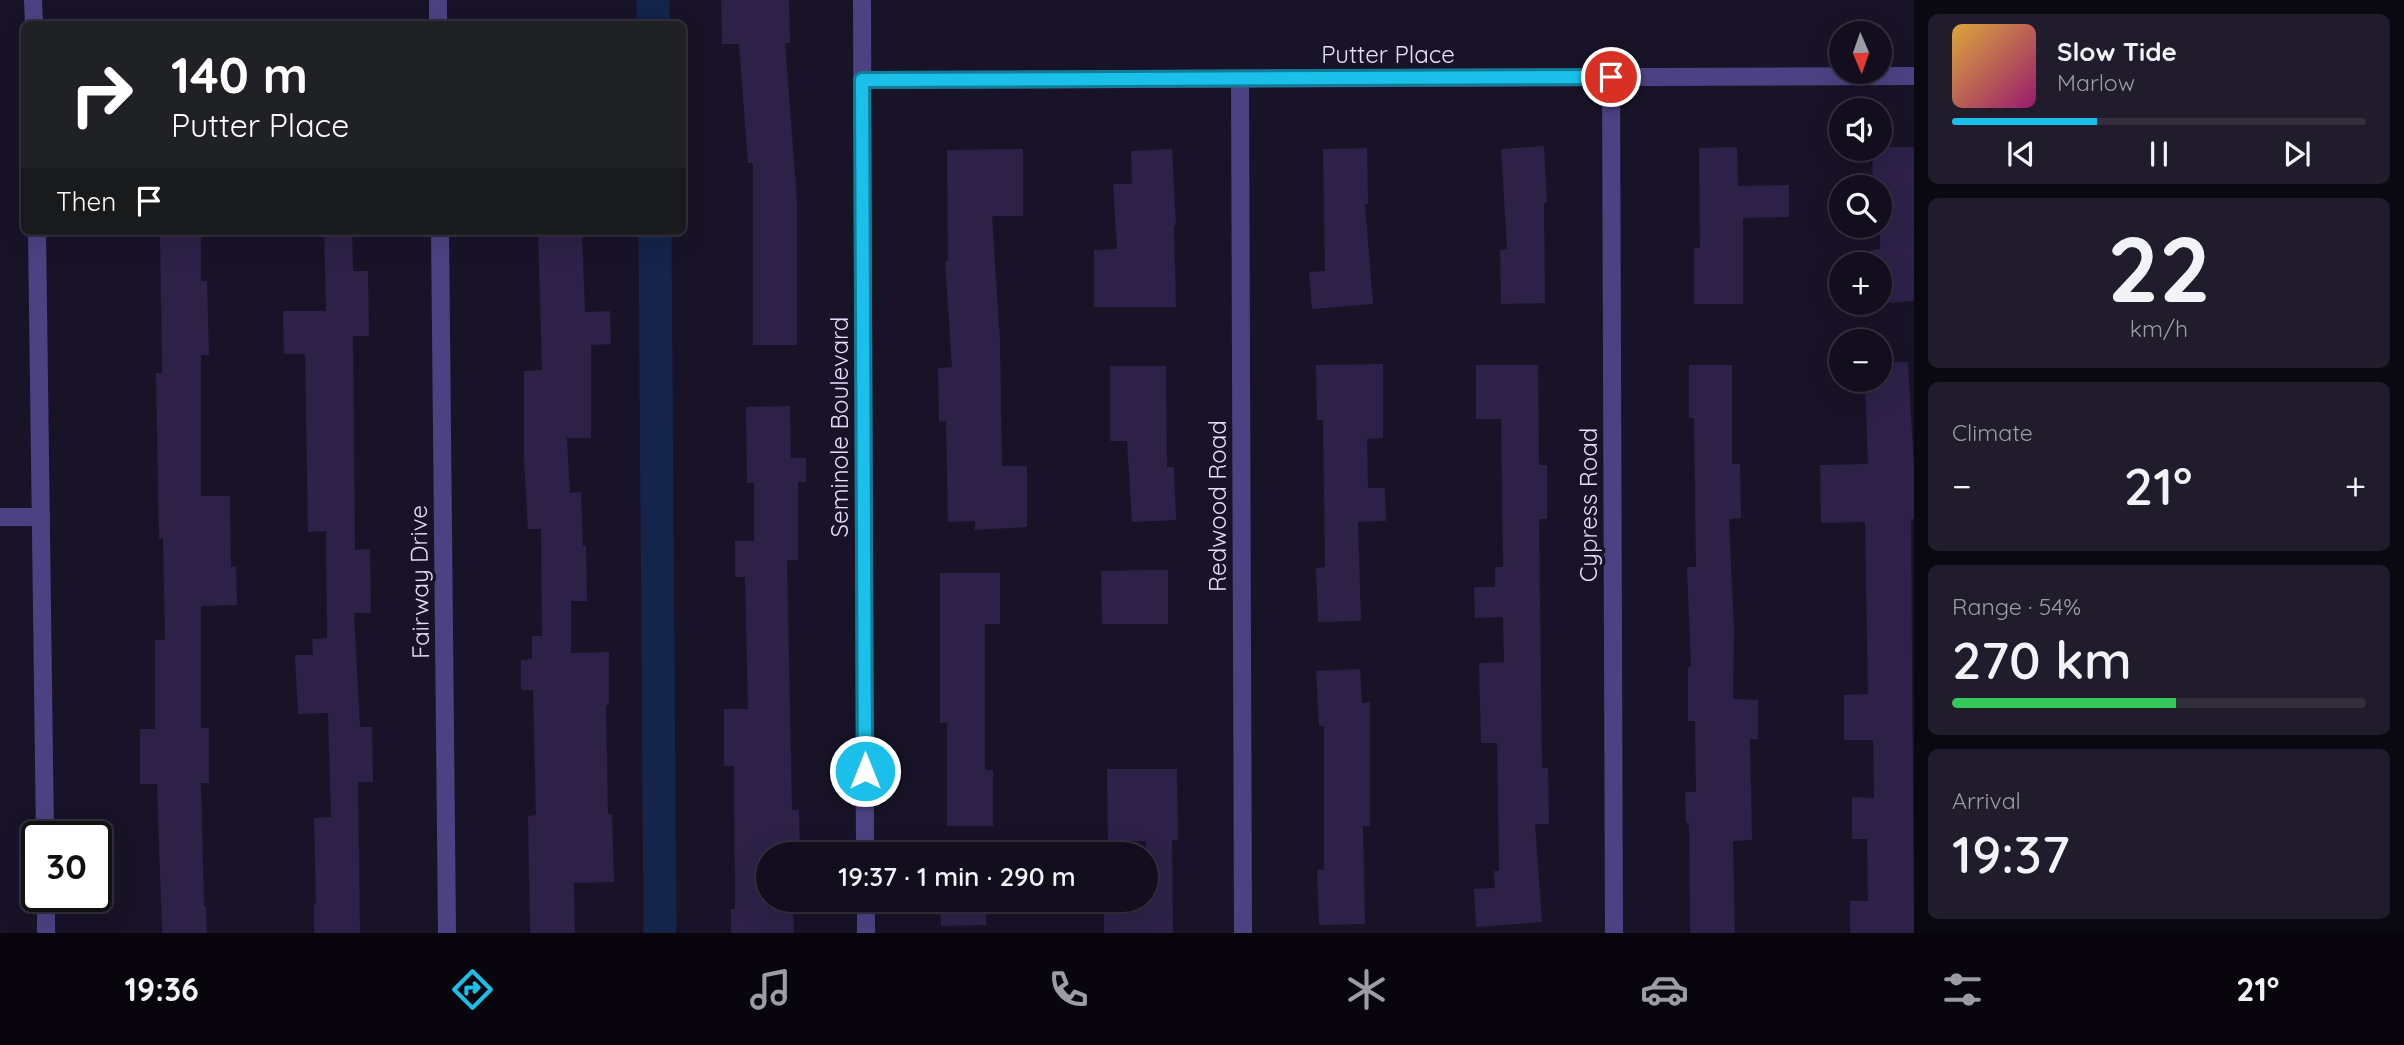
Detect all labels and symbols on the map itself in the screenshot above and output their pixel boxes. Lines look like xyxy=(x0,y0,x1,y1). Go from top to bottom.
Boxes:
north arrow xyxy=(1829,21,1892,84)
street label: Putter Place xyxy=(1321,39,1455,69)
pin xyxy=(1581,47,1641,107)
street label: Seminole Boulevard xyxy=(824,317,854,537)
street label: Redwood Road xyxy=(1202,420,1232,592)
street label: Cypress Road xyxy=(1573,428,1603,582)
street label: Fairway Drive xyxy=(403,505,435,659)
position arrow xyxy=(828,734,902,808)
speed limit sign: 30 xyxy=(21,821,112,912)

